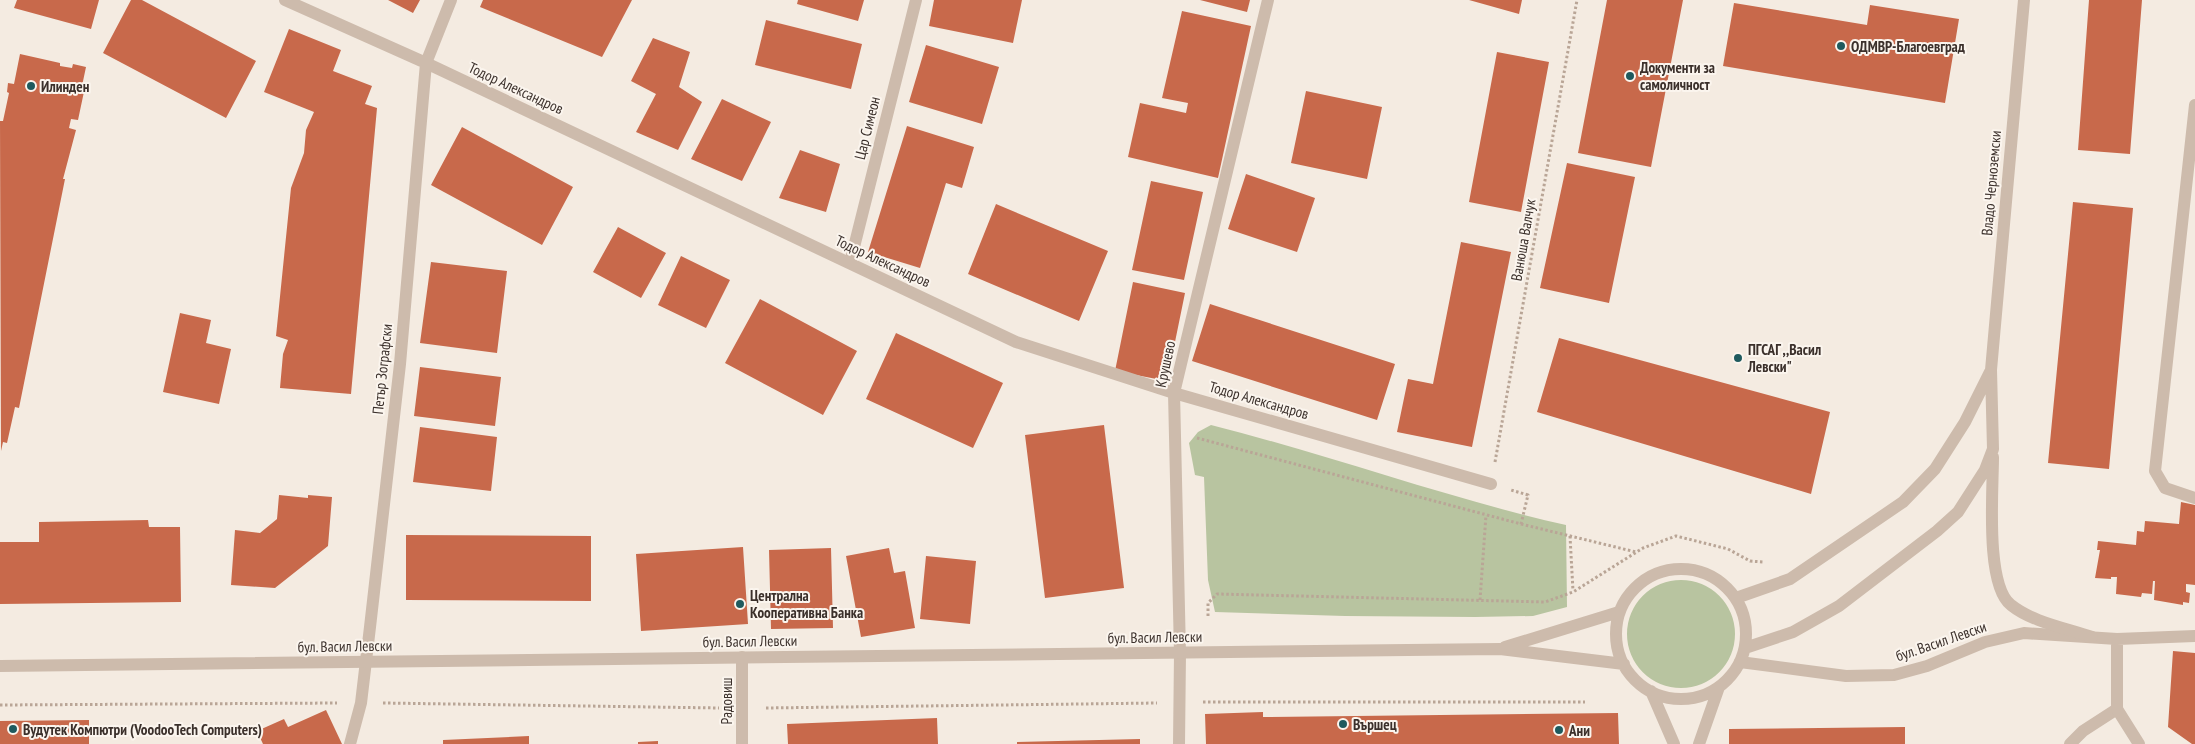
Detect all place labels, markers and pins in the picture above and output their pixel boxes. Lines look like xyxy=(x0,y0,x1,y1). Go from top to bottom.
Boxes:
place label: ОДМВР-Благоевград xyxy=(1851,37,1965,56)
marker: ОДМВР-Благоевград xyxy=(1835,40,1847,52)
place label: Документи за самоличност xyxy=(1640,58,1715,94)
marker: Документи за самоличност xyxy=(1624,70,1636,82)
place label: Илинден xyxy=(41,77,90,96)
marker: Илинден xyxy=(25,80,37,92)
place label: ПГСАГ ,,Васил Левски" xyxy=(1747,340,1821,376)
marker: ПГСАГ ,,Васил Левски" xyxy=(1732,352,1744,364)
place label: Централна Кооперативна Банка xyxy=(750,586,863,622)
marker: Централна Кооперативна Банка xyxy=(734,598,746,610)
place label: Вършец xyxy=(1353,715,1397,734)
marker: Вършец xyxy=(1337,718,1349,730)
place label: Вудутек Компютри (VoodooTech Computers) xyxy=(23,720,262,739)
place label: Ани xyxy=(1568,721,1590,740)
marker: Вудутек Компютри (VoodooTech Computers) xyxy=(7,723,19,735)
marker: Ани xyxy=(1553,724,1565,736)

